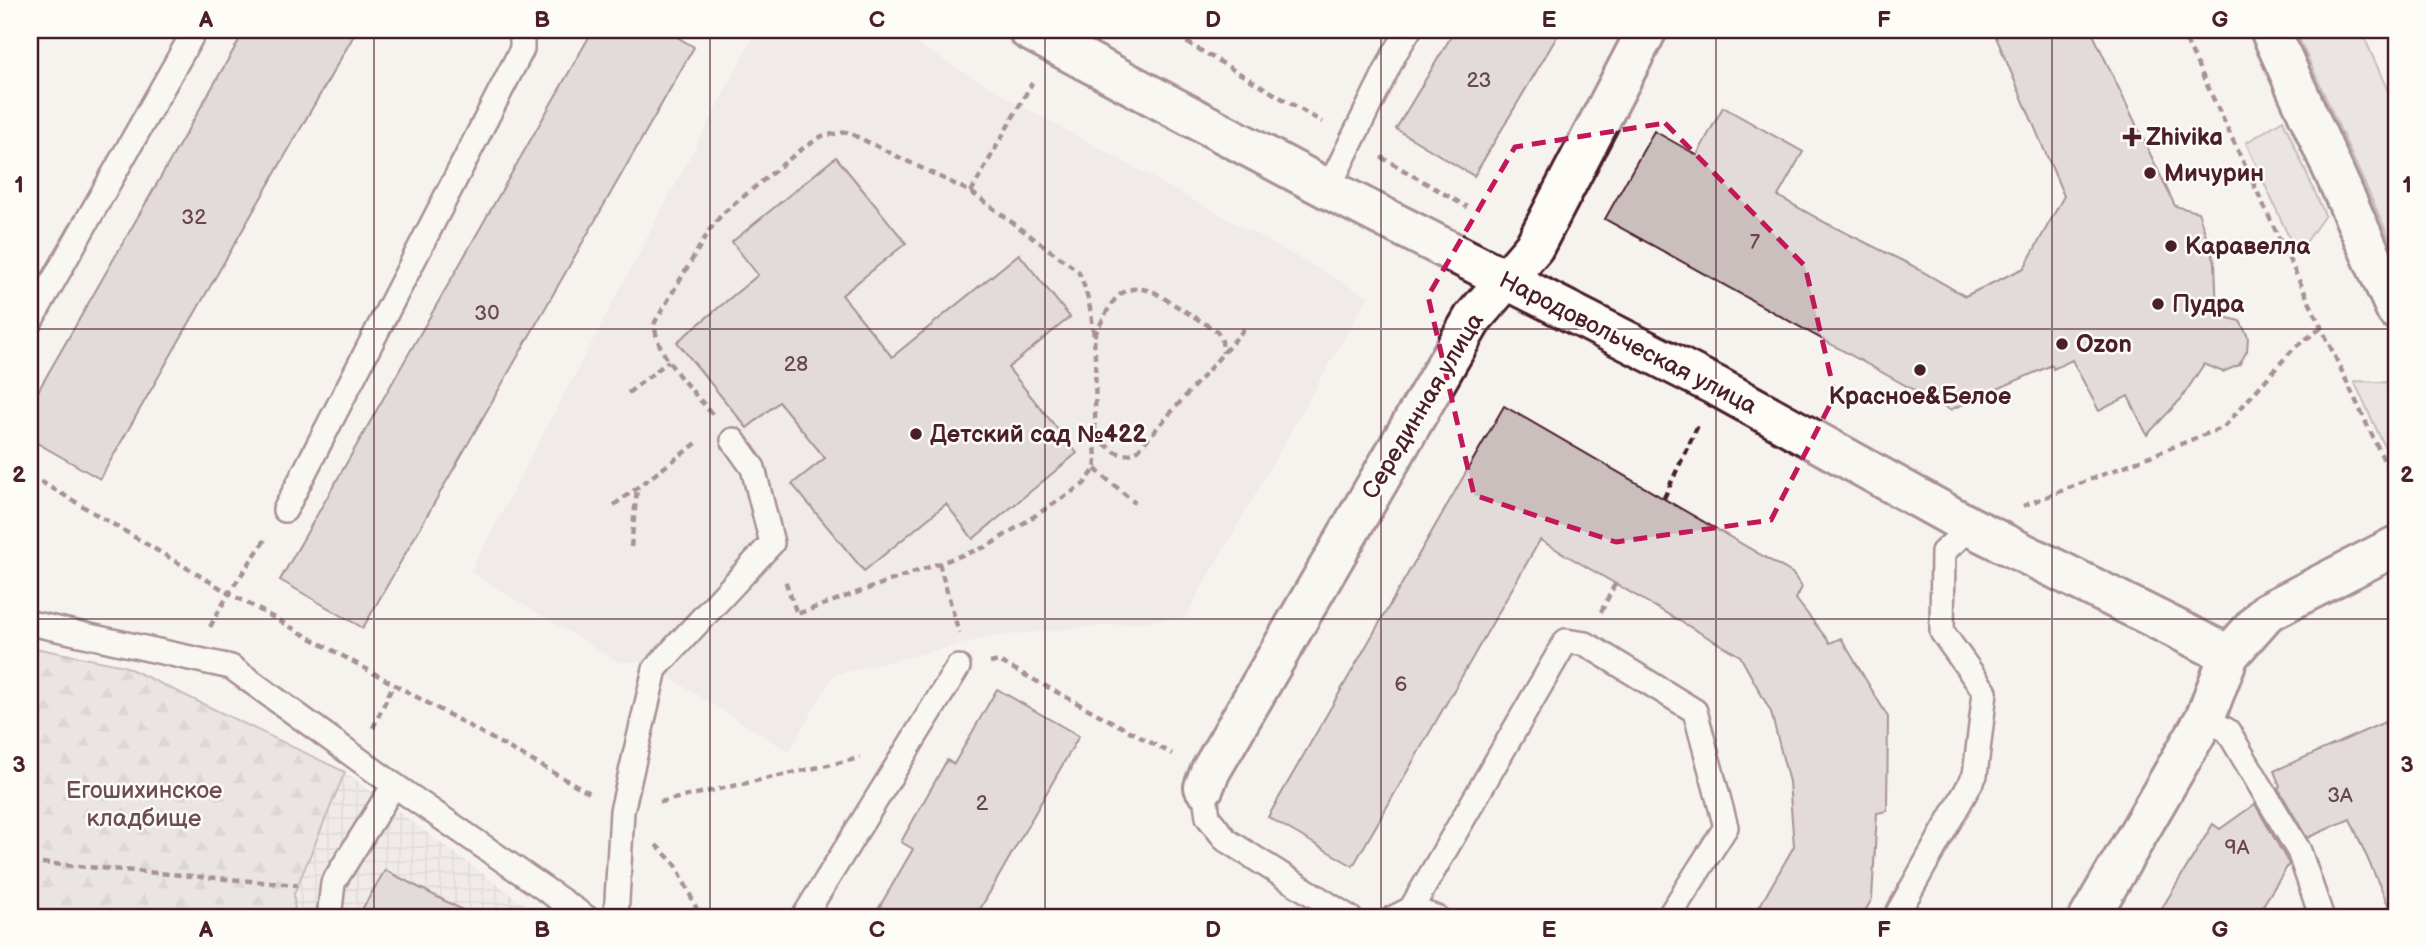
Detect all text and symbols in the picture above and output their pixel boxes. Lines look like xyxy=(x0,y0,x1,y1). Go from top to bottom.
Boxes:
text: A xyxy=(198,6,214,34)
text: B xyxy=(534,6,550,34)
text: C xyxy=(869,6,885,34)
text: D xyxy=(1205,6,1221,34)
text: E xyxy=(1542,6,1557,34)
text: F xyxy=(1877,6,1891,34)
text: G xyxy=(2212,6,2229,34)
house number: 23 xyxy=(1467,68,1491,93)
place label: Zhivika xyxy=(2146,123,2223,152)
marker: Zhivika xyxy=(2124,129,2140,145)
place label: Мичурин xyxy=(2164,159,2264,188)
marker: Мичурин xyxy=(2142,165,2158,181)
text: 1 xyxy=(14,171,24,199)
text: 1 xyxy=(2402,171,2412,199)
house number: 32 xyxy=(181,205,207,230)
house number: 7 xyxy=(1750,230,1761,255)
place label: Каравелла xyxy=(2185,232,2311,261)
marker: Каравелла xyxy=(2163,238,2179,254)
street label: Народовольческая улица xyxy=(1494,265,1762,421)
place label: Пудра xyxy=(2172,290,2245,319)
marker: Пудра xyxy=(2150,296,2166,312)
house number: 30 xyxy=(474,301,500,326)
street label: Серединная улица xyxy=(1356,308,1490,504)
place label: Ozon xyxy=(2076,330,2132,359)
marker: Ozon xyxy=(2054,336,2070,352)
house number: 28 xyxy=(784,352,808,377)
marker: Красное&Белое xyxy=(1912,362,1928,378)
place label: Красное&Белое xyxy=(1829,382,2011,411)
place label: Детский сад №422 xyxy=(930,420,1147,449)
marker: Детский сад №422 xyxy=(908,426,924,442)
text: 2 xyxy=(12,461,26,489)
text: 2 xyxy=(2400,461,2414,489)
house number: 6 xyxy=(1395,672,1408,697)
text: 3 xyxy=(12,751,26,779)
text: 3 xyxy=(2400,751,2414,779)
park label: Егошихинское кладбище xyxy=(66,776,222,833)
house number: 3А xyxy=(2327,783,2353,808)
house number: 2 xyxy=(976,791,989,816)
house number: 9А xyxy=(2225,835,2250,860)
text: A xyxy=(198,916,214,944)
text: B xyxy=(534,916,550,944)
text: C xyxy=(869,916,885,944)
text: D xyxy=(1205,916,1221,944)
text: E xyxy=(1542,916,1557,944)
text: F xyxy=(1877,916,1891,944)
text: G xyxy=(2212,916,2229,944)

